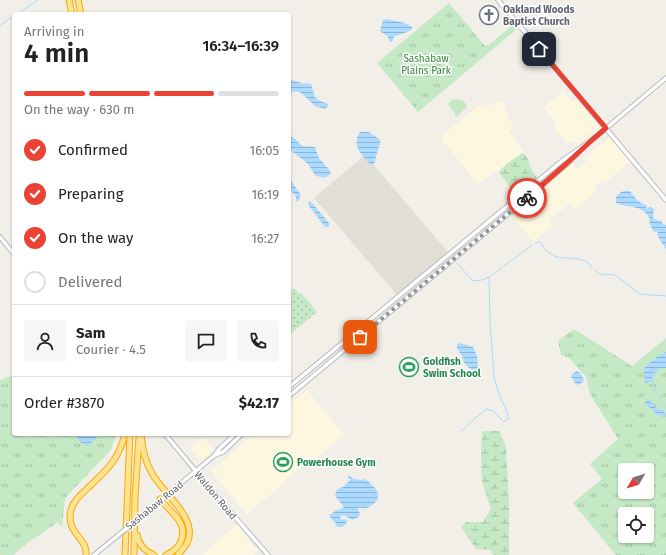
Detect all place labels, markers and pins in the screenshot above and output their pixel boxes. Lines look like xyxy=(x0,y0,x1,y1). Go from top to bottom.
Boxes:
church icon: Oakland Woods Baptist Church xyxy=(478,4,500,26)
place label: Oakland Woods Baptist Church xyxy=(503,4,574,28)
pin xyxy=(522,32,556,66)
pin xyxy=(343,320,377,354)
sports icon: Goldfish Swim School xyxy=(398,356,420,378)
place label: Goldfish Swim School xyxy=(423,356,481,380)
sports icon: Powerhouse Gym xyxy=(272,451,294,473)
place label: Powerhouse Gym xyxy=(297,457,376,469)

